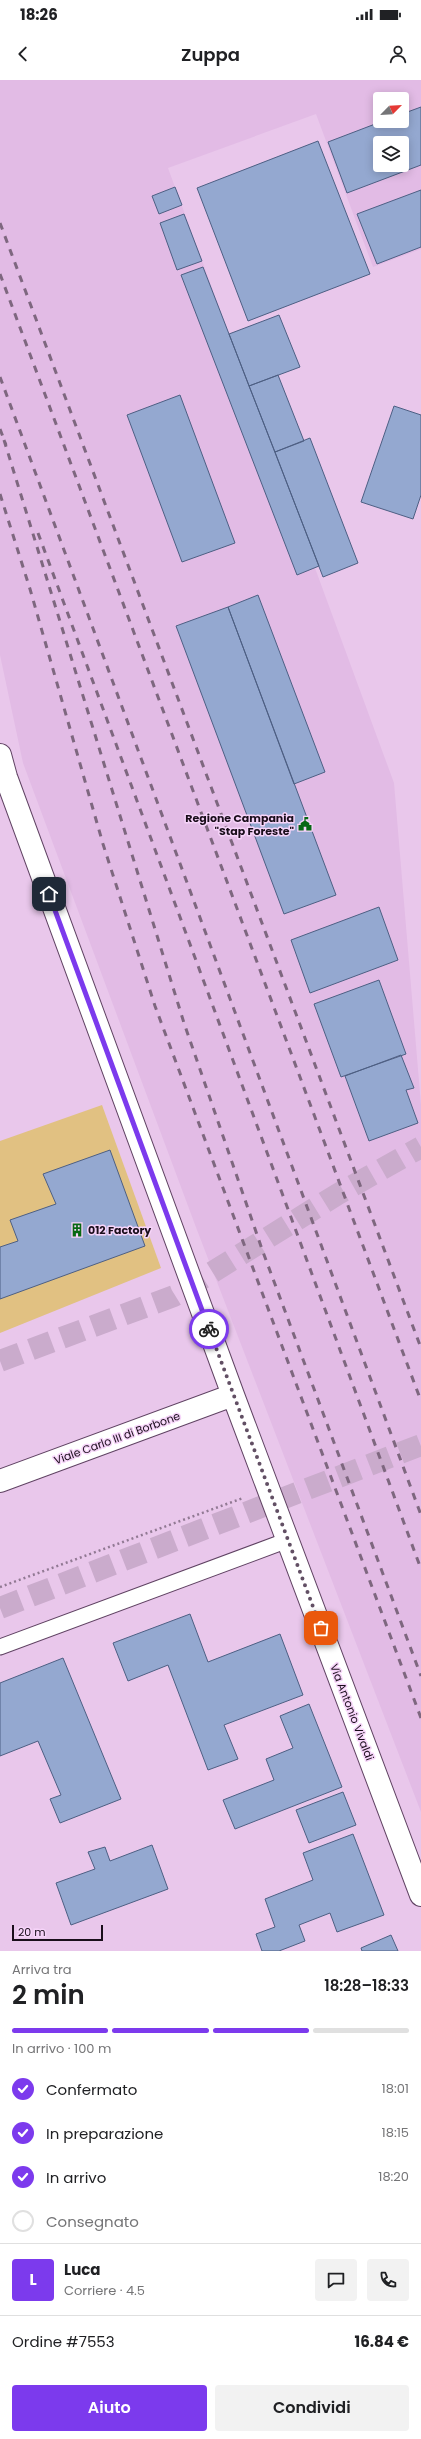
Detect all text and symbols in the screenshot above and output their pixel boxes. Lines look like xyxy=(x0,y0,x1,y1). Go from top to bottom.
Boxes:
text: 18:26 xyxy=(20,4,58,25)
text: Zuppa xyxy=(181,42,240,67)
icon: back xyxy=(12,43,34,65)
icon: person xyxy=(387,43,409,65)
north arrow xyxy=(373,92,409,128)
map controls xyxy=(373,92,409,172)
button: layers xyxy=(373,136,409,172)
place label: Regione Campania "Stap Foreste" xyxy=(185,810,294,839)
public building icon: Regione Campania "Stap Foreste" xyxy=(297,816,313,832)
pin xyxy=(32,877,66,911)
icon: home xyxy=(38,883,60,905)
building icon: 012 Factory xyxy=(69,1222,85,1238)
place label: 012 Factory xyxy=(88,1222,151,1238)
courier xyxy=(189,1309,229,1349)
icon: bike xyxy=(198,1318,220,1340)
street label: Viale Carlo III di Borbone xyxy=(52,1408,182,1468)
pin xyxy=(304,1611,338,1645)
icon: bag xyxy=(310,1617,332,1639)
street label: Via Antonio Vivaldi xyxy=(326,1661,378,1763)
scale bar xyxy=(12,1923,103,1942)
text: 20 m xyxy=(18,1924,46,1940)
text: Arriva tra xyxy=(12,1960,72,1979)
text: 18:28–18:33 xyxy=(324,1975,409,1996)
text: 2 min xyxy=(12,1977,85,2013)
text: In arrivo · 100 m xyxy=(12,2039,111,2058)
icon: check xyxy=(12,2078,34,2100)
text: Confermato xyxy=(46,2079,137,2100)
text: 18:01 xyxy=(382,2079,409,2098)
icon: check xyxy=(12,2122,34,2144)
text: In preparazione xyxy=(46,2123,163,2144)
text: 18:15 xyxy=(382,2123,409,2142)
icon: check xyxy=(12,2166,34,2188)
text: In arrivo xyxy=(46,2167,106,2188)
text: 18:20 xyxy=(378,2167,409,2186)
text: Consegnato xyxy=(46,2211,139,2232)
text: Luca xyxy=(64,2259,101,2280)
button: chat xyxy=(315,2259,357,2301)
button: phone xyxy=(367,2259,409,2301)
text: L xyxy=(29,2269,37,2290)
text: Corriere · 4.5 xyxy=(64,2281,145,2300)
text: Ordine #7553 xyxy=(12,2331,115,2352)
text: 16.84 € xyxy=(355,2331,409,2352)
button: Aiuto xyxy=(12,2385,207,2431)
button: Condividi xyxy=(215,2385,409,2431)

